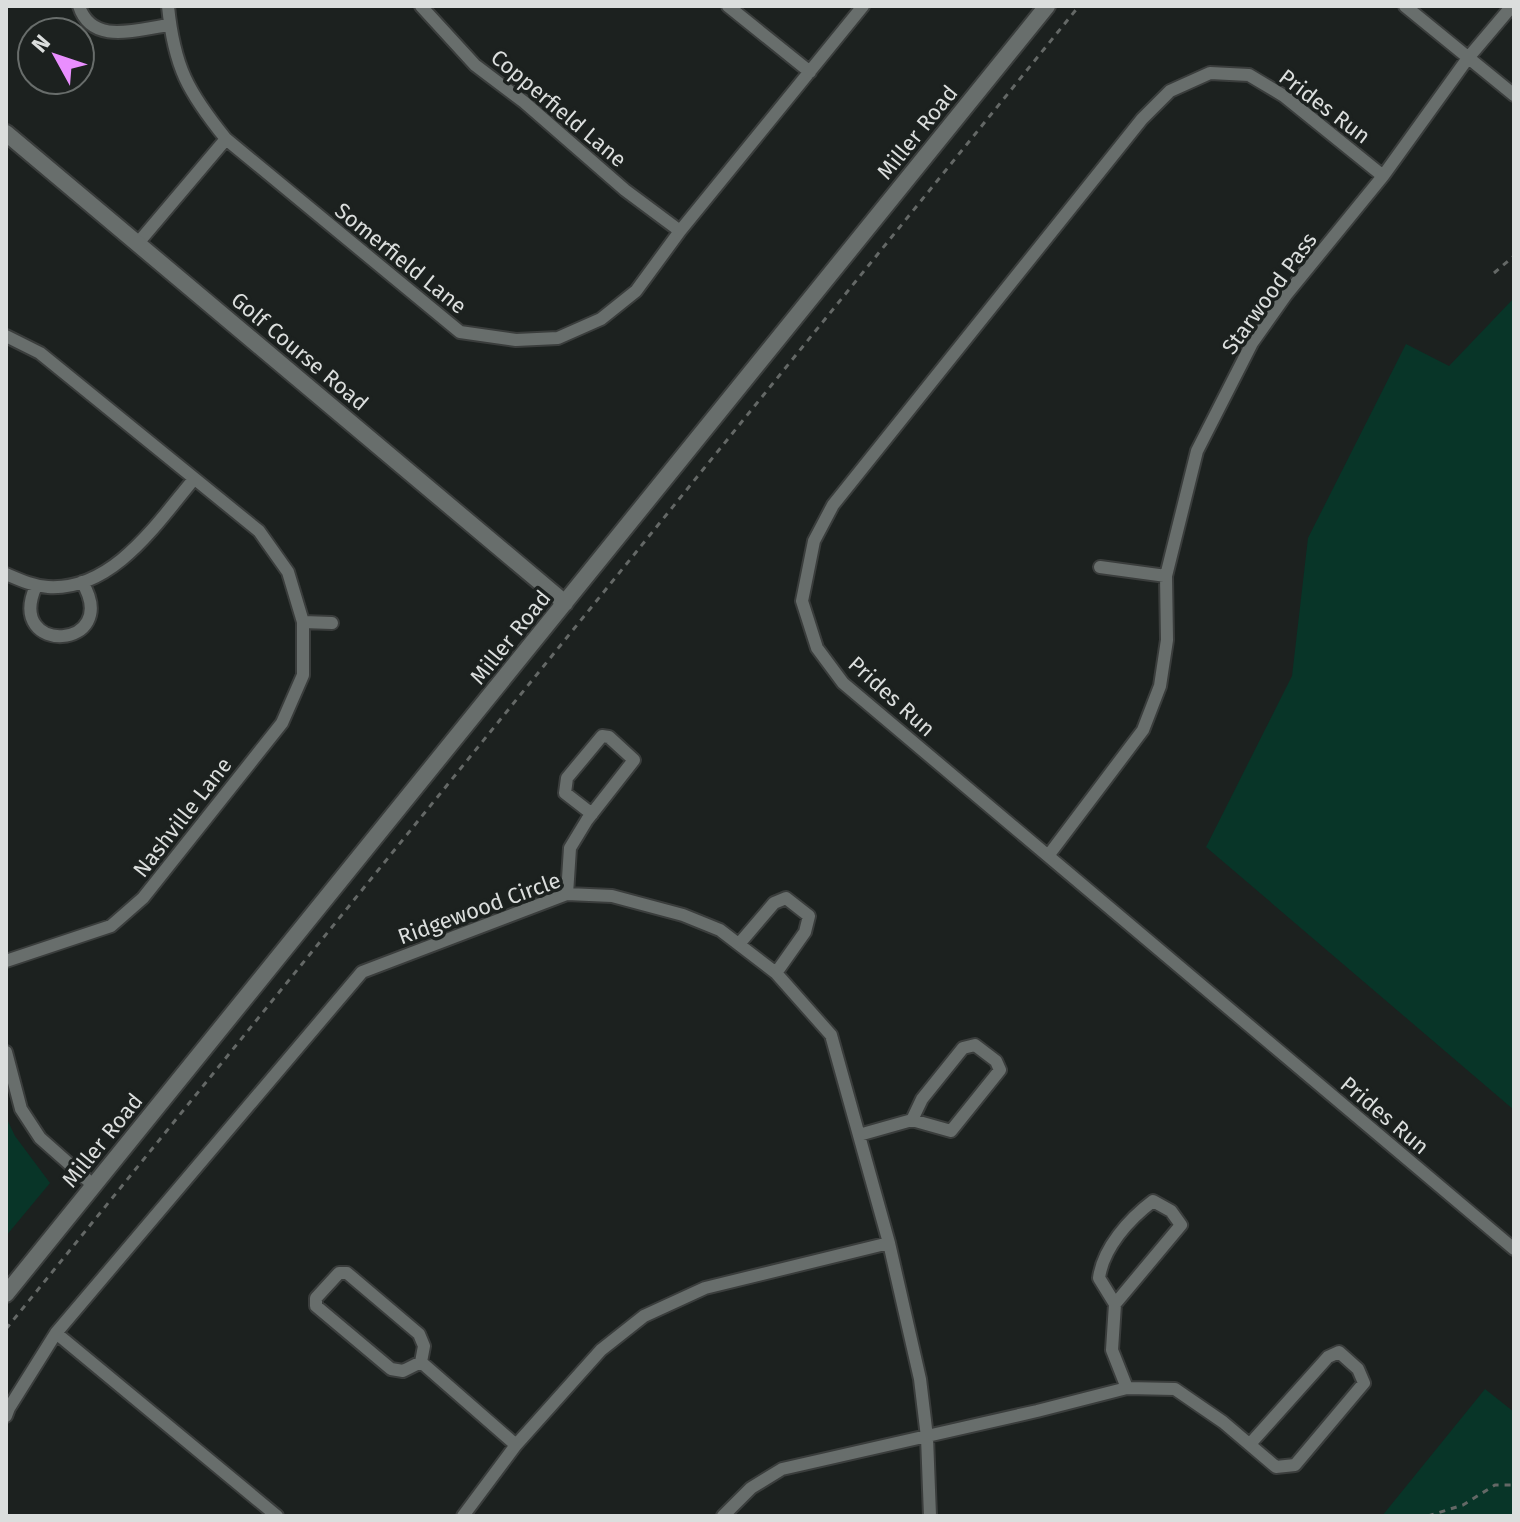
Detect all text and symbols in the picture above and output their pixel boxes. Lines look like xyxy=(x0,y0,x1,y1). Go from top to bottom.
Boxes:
north arrow xyxy=(16,16,96,96)
text: N xyxy=(26,29,56,58)
street label: Copperfield Lane xyxy=(485,44,632,173)
street label: Prides Run xyxy=(1274,63,1376,149)
street label: Miller Road xyxy=(871,80,963,185)
street label: Somerfield Lane xyxy=(329,197,472,320)
street label: Starwood Pass xyxy=(1216,227,1323,360)
street label: Golf Course Road xyxy=(226,286,374,417)
street label: Miller Road xyxy=(464,585,556,690)
street label: Prides Run xyxy=(843,650,941,742)
street label: Nashville Lane xyxy=(127,752,238,883)
street label: Ridgewood Circle xyxy=(394,866,564,950)
street label: Prides Run xyxy=(1335,1071,1434,1160)
street label: Miller Road xyxy=(56,1088,148,1193)

